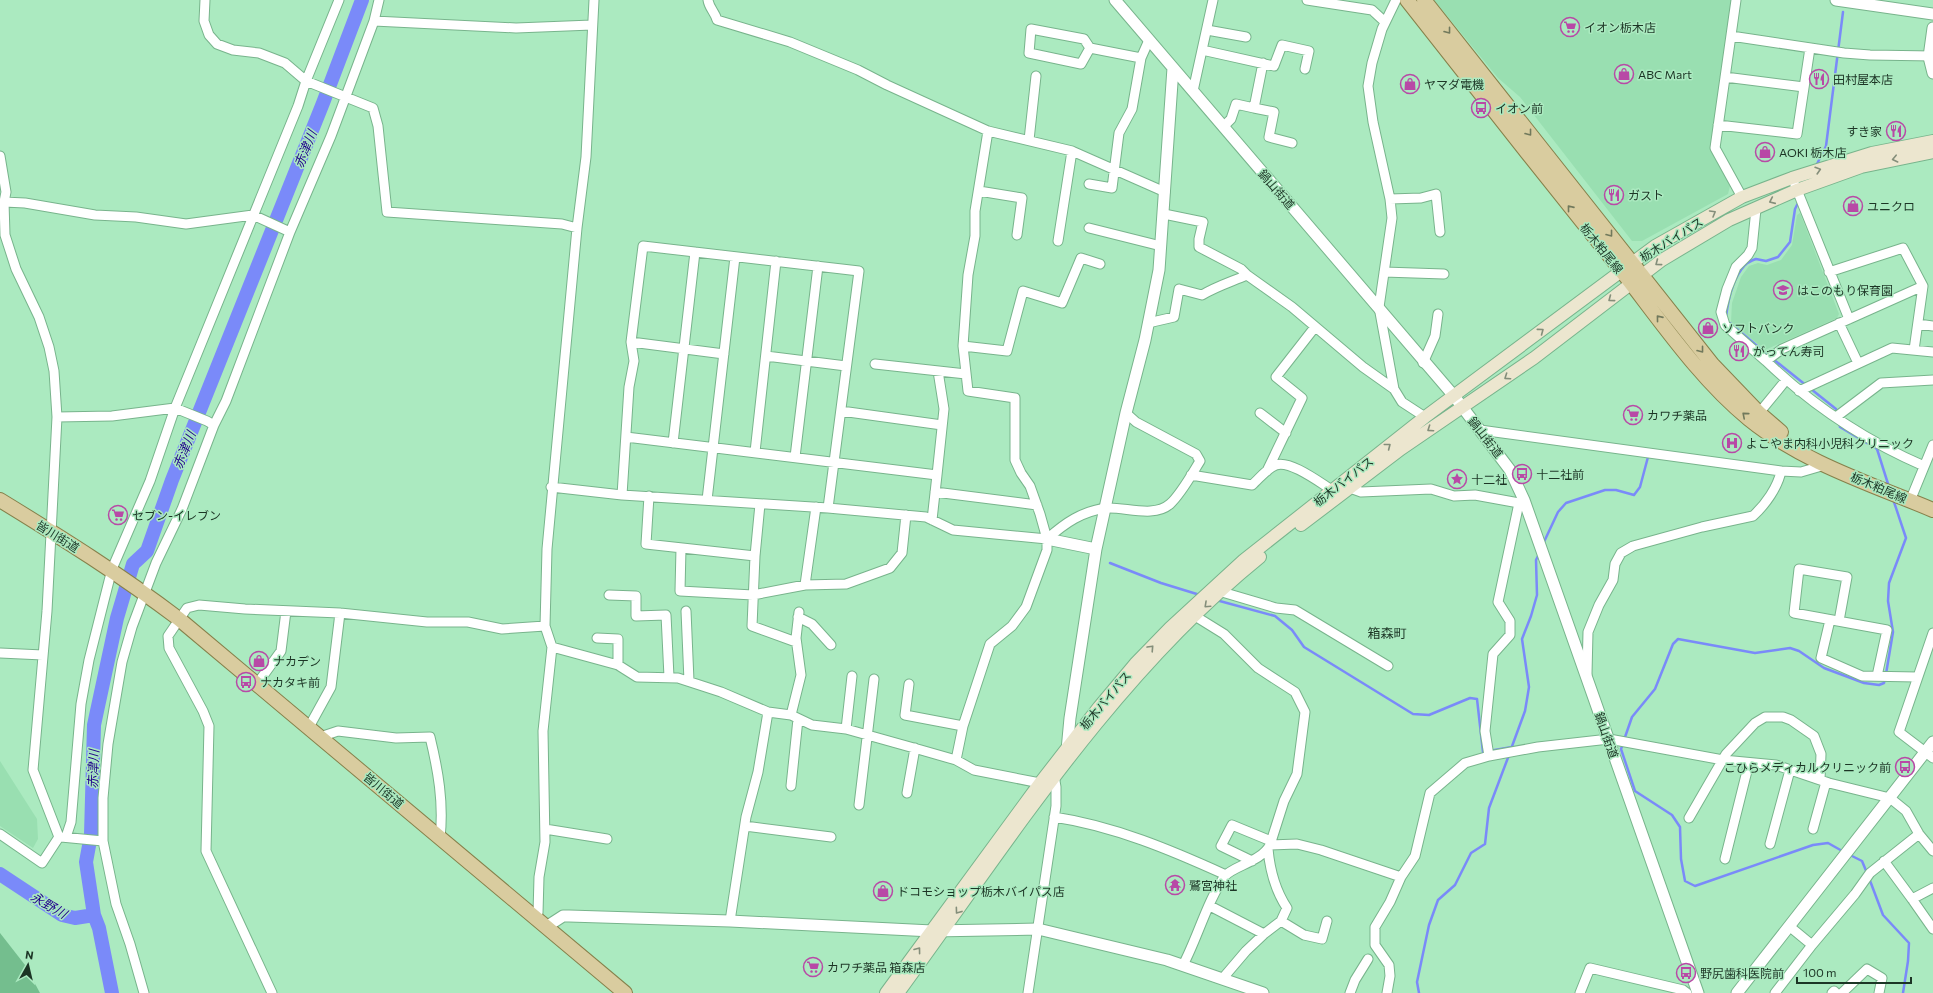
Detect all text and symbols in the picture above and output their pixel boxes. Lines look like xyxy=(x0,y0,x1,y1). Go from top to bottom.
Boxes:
supermarket icon: イオン栃木店 xyxy=(1559,16,1581,38)
place label: イオン栃木店 xyxy=(1584,20,1656,34)
one-way arrow xyxy=(1444,26,1451,33)
shop icon: ABC Mart xyxy=(1613,63,1635,85)
place label: ABC Mart xyxy=(1638,67,1692,81)
restaurant icon: 田村屋本店 xyxy=(1808,68,1830,90)
place label: 田村屋本店 xyxy=(1833,72,1893,86)
shop icon: ヤマダ電機 xyxy=(1399,73,1421,95)
place label: ヤマダ電機 xyxy=(1424,77,1484,91)
bus stop icon: イオン前 xyxy=(1470,97,1492,119)
place label: イオン前 xyxy=(1495,101,1543,115)
restaurant icon: すき家 xyxy=(1885,120,1907,142)
place label: すき家 xyxy=(1846,124,1882,138)
water label: 赤津川 xyxy=(290,126,320,170)
one-way arrow xyxy=(1524,128,1531,135)
shop icon: AOKI 栃木店 xyxy=(1754,141,1776,163)
place label: AOKI 栃木店 xyxy=(1779,145,1846,159)
one-way arrow xyxy=(1892,154,1899,163)
street label: 鍋山街道 xyxy=(1256,166,1298,212)
one-way arrow xyxy=(1814,166,1821,175)
restaurant icon: ガスト xyxy=(1603,184,1625,206)
place label: ガスト xyxy=(1628,188,1664,202)
shop icon: ユニクロ xyxy=(1842,195,1864,217)
one-way arrow xyxy=(1769,197,1776,205)
place label: ユニクロ xyxy=(1867,199,1915,213)
one-way arrow xyxy=(1568,206,1575,213)
one-way arrow xyxy=(1709,210,1716,217)
street label: 栃木バイパス xyxy=(1637,214,1705,264)
street label: 栃木粕尾線 xyxy=(1578,220,1626,276)
one-way arrow xyxy=(1605,230,1612,237)
one-way arrow xyxy=(1656,259,1663,266)
school or university icon: はこのもり保育園 xyxy=(1772,279,1794,301)
place label: はこのもり保育園 xyxy=(1797,283,1893,297)
one-way arrow xyxy=(1609,294,1616,301)
one-way arrow xyxy=(1656,316,1663,323)
shop icon: ソフトバンク xyxy=(1697,317,1719,339)
place label: ソフトバンク xyxy=(1722,321,1795,335)
one-way arrow xyxy=(1537,329,1544,336)
restaurant icon: がってん寿司 xyxy=(1728,340,1750,362)
place label: がってん寿司 xyxy=(1753,344,1824,358)
one-way arrow xyxy=(1697,346,1704,353)
one-way arrow xyxy=(1504,372,1511,379)
supermarket icon: カワチ薬品 xyxy=(1622,404,1644,426)
place label: カワチ薬品 xyxy=(1647,408,1707,422)
one-way arrow xyxy=(1742,413,1749,420)
street label: 鍋山街道 xyxy=(1466,414,1506,460)
one-way arrow xyxy=(1427,424,1434,432)
water label: 赤津川 xyxy=(169,427,199,471)
hospital icon: よこやま内科小児科クリニック xyxy=(1721,432,1743,454)
place label: よこやま内科小児科クリニック xyxy=(1746,436,1914,450)
one-way arrow xyxy=(1384,443,1391,451)
street label: 栃木バイパス xyxy=(1310,453,1376,509)
bus stop icon: 十二社前 xyxy=(1511,463,1533,485)
place label: 十二社前 xyxy=(1536,467,1584,481)
place icon: 十二社 xyxy=(1446,468,1468,490)
street label: 栃木粕尾線 xyxy=(1849,469,1909,505)
place label: 十二社 xyxy=(1471,472,1507,486)
supermarket icon: セブン-イレブン xyxy=(107,504,129,526)
place label: セブン-イレブン xyxy=(132,508,221,522)
street label: 皆川街道 xyxy=(34,517,82,555)
one-way arrow xyxy=(1205,600,1212,607)
district label: 箱森町 xyxy=(1367,625,1407,641)
one-way arrow xyxy=(1146,645,1153,653)
shop icon: ナカデン xyxy=(248,650,270,672)
place label: ナカデン xyxy=(273,654,321,668)
street label: 栃木バイパス xyxy=(1077,668,1133,732)
bus stop icon: ナカタキ前 xyxy=(235,671,257,693)
place label: ナカタキ前 xyxy=(260,675,320,689)
street label: 鍋山街道 xyxy=(1593,710,1621,760)
water label: 赤津川 xyxy=(84,747,102,789)
bus stop icon: こひらメディカルクリニック前 xyxy=(1894,756,1916,778)
place label: こひらメディカルクリニック前 xyxy=(1724,760,1891,774)
street label: 皆川街道 xyxy=(361,769,407,811)
temple icon: 鷲宮神社 xyxy=(1164,874,1186,896)
place label: 鷲宮神社 xyxy=(1189,878,1237,892)
shop icon: ドコモショップ栃木バイパス店 xyxy=(872,880,894,902)
place label: ドコモショップ栃木バイパス店 xyxy=(897,884,1065,898)
water label: 永野川 xyxy=(28,888,72,923)
one-way arrow xyxy=(956,907,963,914)
north arrow xyxy=(8,945,48,985)
text: N xyxy=(24,948,34,962)
one-way arrow xyxy=(913,948,920,955)
supermarket icon: カワチ薬品 箱森店 xyxy=(802,956,824,978)
scale bar xyxy=(1797,959,1911,985)
place label: カワチ薬品 箱森店 xyxy=(827,960,925,974)
bus stop icon: 野尻歯科医院前 xyxy=(1675,962,1697,984)
text: 100 m xyxy=(1803,965,1837,979)
place label: 野尻歯科医院前 xyxy=(1700,966,1784,980)

